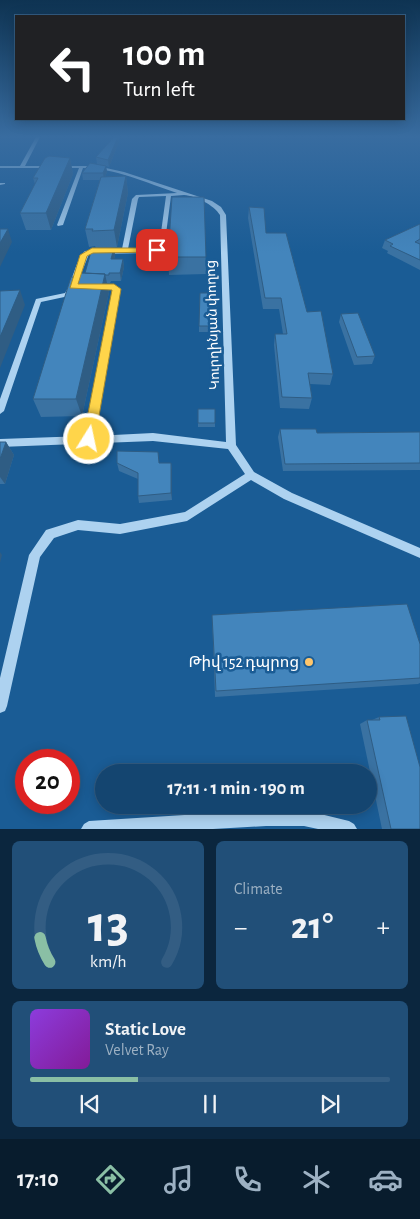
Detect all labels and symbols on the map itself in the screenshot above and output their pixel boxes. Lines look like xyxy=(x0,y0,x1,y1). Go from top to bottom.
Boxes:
pin xyxy=(136,229,178,271)
street label: Կուրղինյան փողոց xyxy=(204,260,222,390)
position arrow xyxy=(62,412,114,464)
place label: Թիվ 152 դպրոց xyxy=(188,654,299,671)
marker: Թիվ 152 դպրոց xyxy=(303,656,315,668)
speed limit sign: 20 xyxy=(15,749,80,814)

